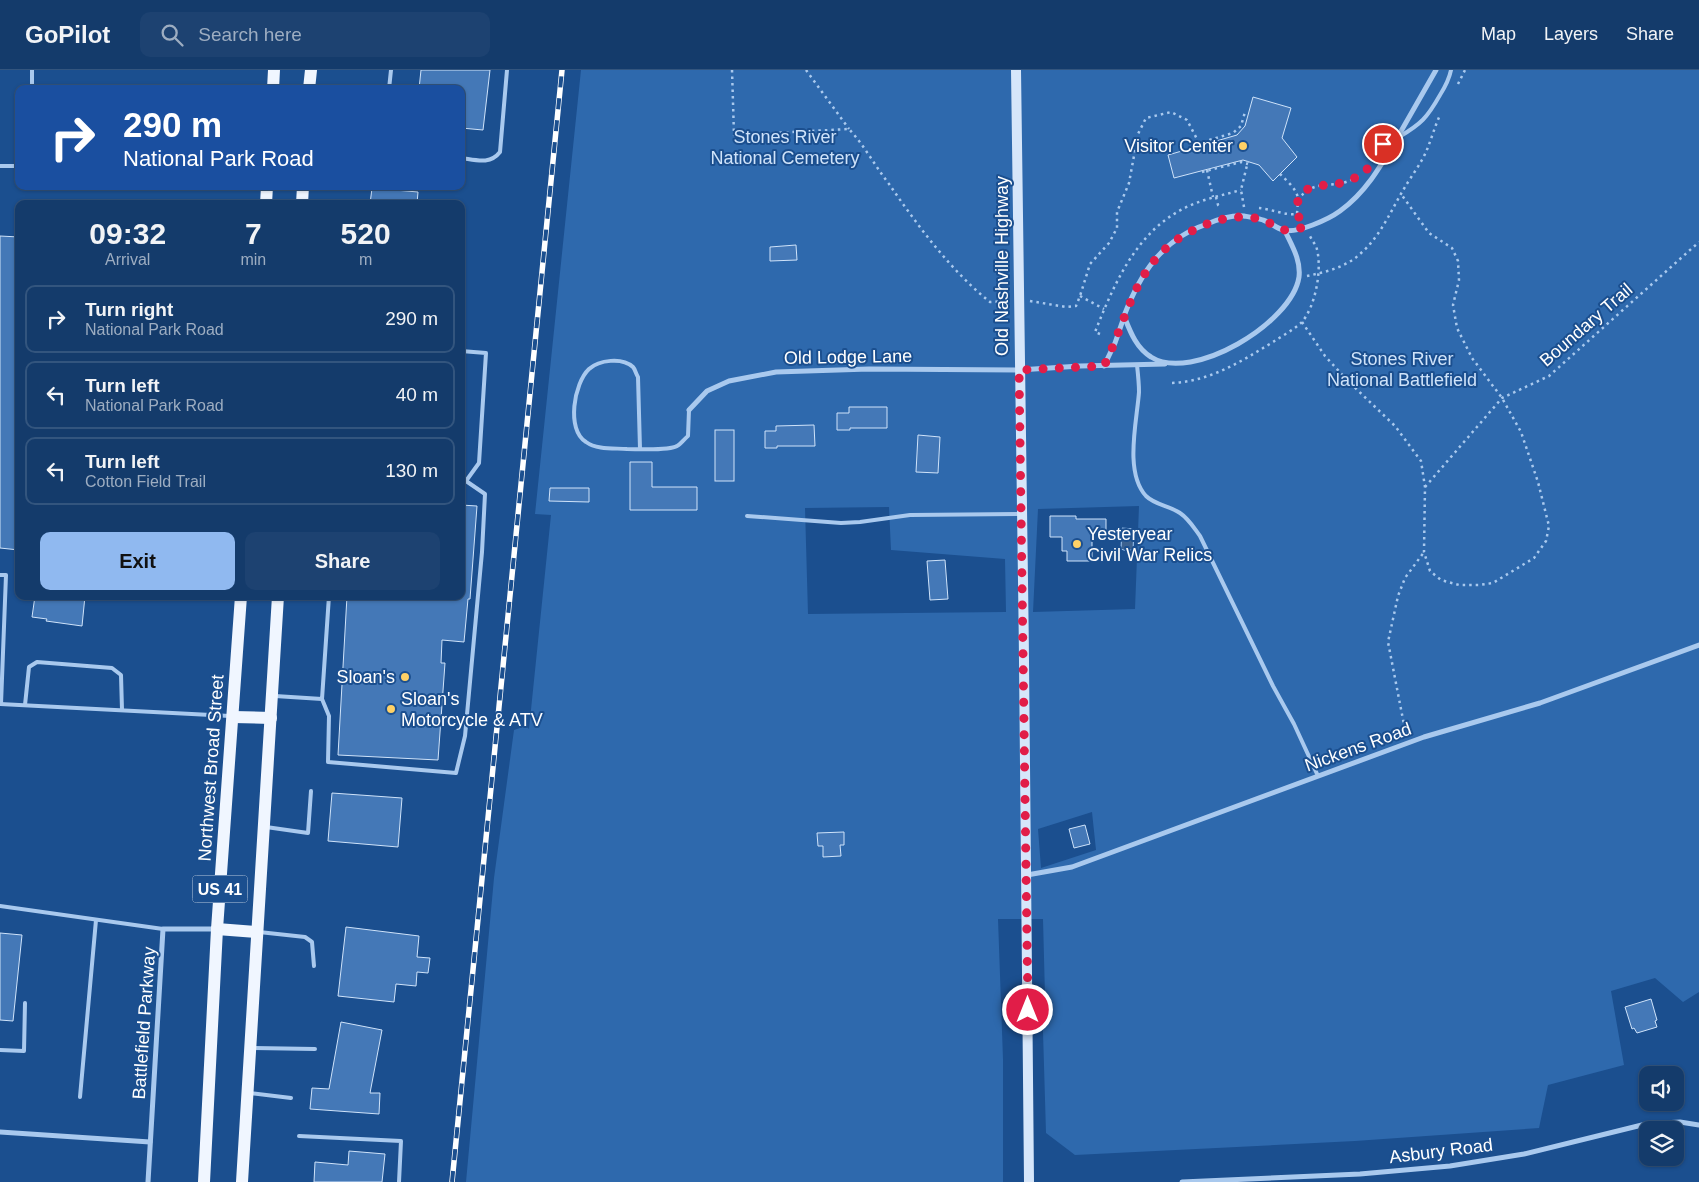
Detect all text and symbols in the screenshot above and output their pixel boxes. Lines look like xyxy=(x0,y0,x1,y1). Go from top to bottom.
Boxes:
search box xyxy=(140,12,490,57)
text: GoPilot xyxy=(25,21,110,48)
icon: search xyxy=(158,21,186,49)
text: Search here xyxy=(198,24,302,45)
text: Map xyxy=(1481,24,1516,44)
text: Layers xyxy=(1544,24,1598,44)
text: Share xyxy=(1626,24,1674,44)
icon: right xyxy=(40,105,105,170)
text: 290 m xyxy=(123,105,222,144)
pin xyxy=(1362,123,1404,165)
park label: Stones River National Cemetery xyxy=(710,127,860,168)
icon: arrive xyxy=(1369,130,1397,158)
place label: Visitor Center xyxy=(1124,136,1233,156)
marker: Visitor Center xyxy=(1237,140,1249,152)
text: National Park Road xyxy=(123,146,314,171)
street label: Old Nashville Highway xyxy=(992,176,1012,356)
text: 09:32 xyxy=(89,217,166,250)
text: 7 xyxy=(245,217,262,250)
text: 520 xyxy=(341,217,391,250)
text: Arrival xyxy=(105,251,150,268)
text: min xyxy=(240,251,266,268)
text: m xyxy=(359,251,372,268)
street label: Boundary Trail xyxy=(1536,279,1636,371)
text: Turn right xyxy=(85,299,173,320)
icon: right xyxy=(42,305,70,333)
text: 290 m xyxy=(385,308,438,329)
text: National Park Road xyxy=(85,321,224,338)
street label: Old Lodge Lane xyxy=(784,346,912,368)
park label: Stones River National Battlefield xyxy=(1327,349,1477,390)
text: Turn left xyxy=(85,375,160,396)
icon: left xyxy=(42,381,70,409)
text: 40 m xyxy=(396,384,438,405)
text: National Park Road xyxy=(85,397,224,414)
text: Turn left xyxy=(85,451,160,472)
icon: left xyxy=(42,457,70,485)
text: 130 m xyxy=(385,460,438,481)
text: Cotton Field Trail xyxy=(85,473,206,490)
place label: Yesteryear Civil War Relics xyxy=(1087,524,1212,565)
button: Exit xyxy=(40,532,235,590)
button: Share xyxy=(245,532,440,590)
marker: Yesteryear Civil War Relics xyxy=(1071,538,1083,550)
place label: Sloan's xyxy=(337,667,395,687)
marker: Sloan's xyxy=(399,671,411,683)
street label: Northwest Broad Street xyxy=(194,674,228,862)
place label: Sloan's Motorcycle & ATV xyxy=(401,689,543,730)
marker: Sloan's Motorcycle & ATV xyxy=(385,703,397,715)
street label: Nickens Road xyxy=(1302,718,1414,776)
road number: US 41 xyxy=(192,876,248,902)
street label: Battlefield Parkway xyxy=(129,946,159,1100)
position arrow xyxy=(1001,983,1053,1035)
map controls xyxy=(1639,1066,1684,1166)
button: sound xyxy=(1639,1066,1684,1111)
button: layers xyxy=(1639,1121,1684,1166)
street label: Asbury Road xyxy=(1388,1135,1494,1167)

